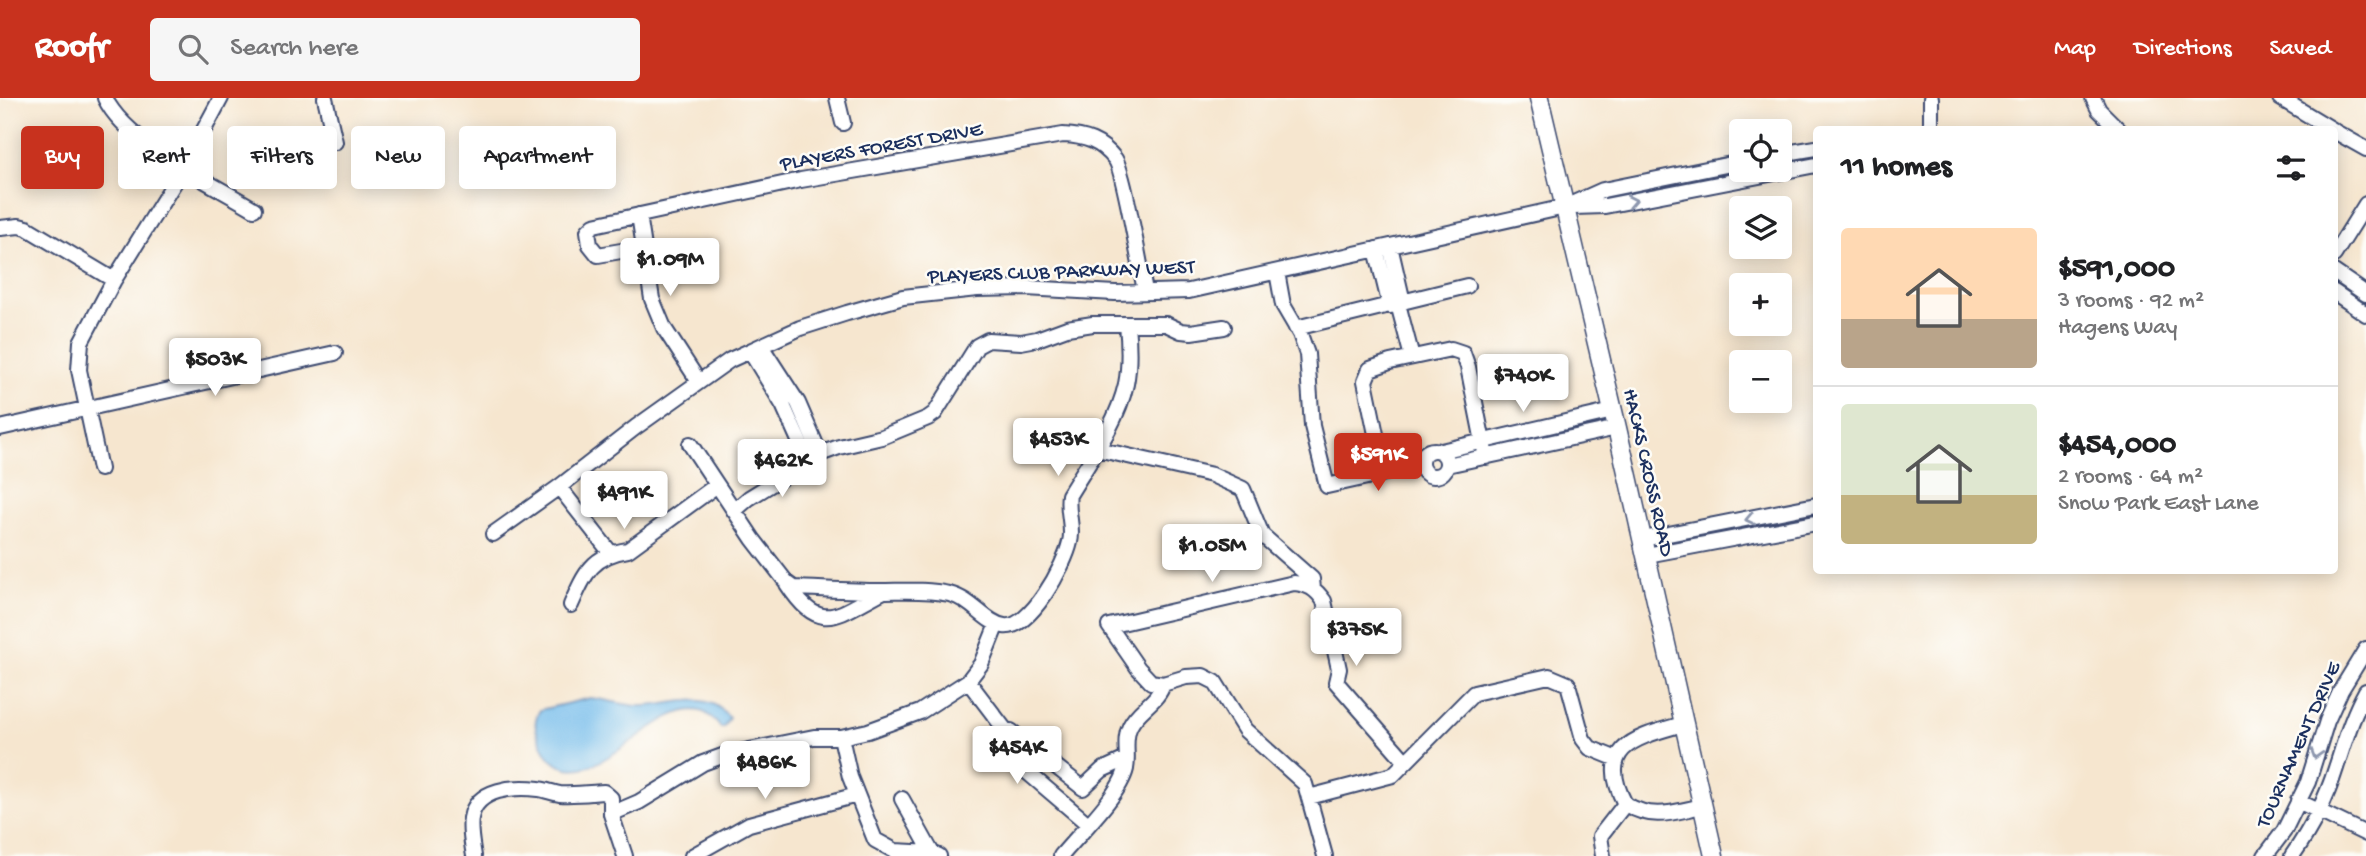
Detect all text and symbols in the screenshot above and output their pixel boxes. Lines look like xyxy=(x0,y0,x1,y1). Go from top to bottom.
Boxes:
search box xyxy=(150,18,640,81)
text: Roofr xyxy=(35,30,108,68)
icon: search xyxy=(174,30,212,68)
text: Search here xyxy=(230,34,358,65)
text: Map xyxy=(2054,35,2096,64)
text: Directions xyxy=(2134,35,2232,64)
text: Saved xyxy=(2270,35,2331,64)
street label: PLAYERS FOREST DRIVE xyxy=(778,118,986,179)
map controls xyxy=(1729,119,1792,413)
button: locate xyxy=(1729,119,1792,182)
chip: Buy xyxy=(21,126,104,189)
chip: Rent xyxy=(118,126,213,189)
chip: Filters xyxy=(227,126,337,189)
chip: New xyxy=(351,126,445,189)
chip: Apartment xyxy=(459,126,616,189)
icon: filters xyxy=(2272,149,2310,187)
text: 11 homes xyxy=(1841,151,1952,186)
one-way arrow xyxy=(1626,194,1638,209)
button: layers xyxy=(1729,196,1792,259)
pin: $1.09M xyxy=(613,238,727,298)
text: $1.09M xyxy=(636,247,704,274)
text: $591,000 xyxy=(2058,253,2175,288)
street label: PLAYERS CLUB PARKWAY WEST xyxy=(926,256,1196,291)
icon: home xyxy=(1897,256,1981,340)
button: + xyxy=(1729,273,1792,336)
text: 3 rooms · 92 m² xyxy=(2058,288,2204,315)
text: Hagens Way xyxy=(2058,315,2177,342)
pin: $503K xyxy=(166,338,264,398)
text: $503K xyxy=(185,347,245,374)
button: − xyxy=(1729,350,1792,413)
pin: $740K xyxy=(1474,354,1572,414)
text: $740K xyxy=(1494,363,1552,390)
street label: HACKS CROSS ROAD xyxy=(1615,387,1678,559)
pin: $453K xyxy=(1009,418,1107,478)
text: $453K xyxy=(1029,427,1087,454)
text: $454,000 xyxy=(2058,429,2176,464)
icon: home xyxy=(1897,432,1981,516)
pin: $591K xyxy=(1329,434,1427,493)
pin: $462K xyxy=(733,440,831,499)
text: $591K xyxy=(1350,442,1406,469)
text: $462K xyxy=(754,448,810,475)
text: 2 rooms · 64 m² xyxy=(2058,464,2203,491)
pin: $491K xyxy=(575,472,673,531)
text: $491K xyxy=(597,480,651,507)
text: Snow Park East Lane xyxy=(2058,491,2259,518)
one-way arrow xyxy=(1744,511,1756,526)
pin: $1.05M xyxy=(1155,524,1269,584)
text: $1.05M xyxy=(1178,533,1246,560)
pin: $375K xyxy=(1307,608,1405,668)
text: $375K xyxy=(1327,617,1386,644)
street label: TOURNAMENT DRIVE xyxy=(2252,658,2348,833)
pin: $454K xyxy=(968,726,1066,786)
text: $454K xyxy=(989,735,1045,762)
pin: $486K xyxy=(716,742,814,801)
one-way arrow xyxy=(2310,748,2325,760)
text: $486K xyxy=(736,750,794,777)

